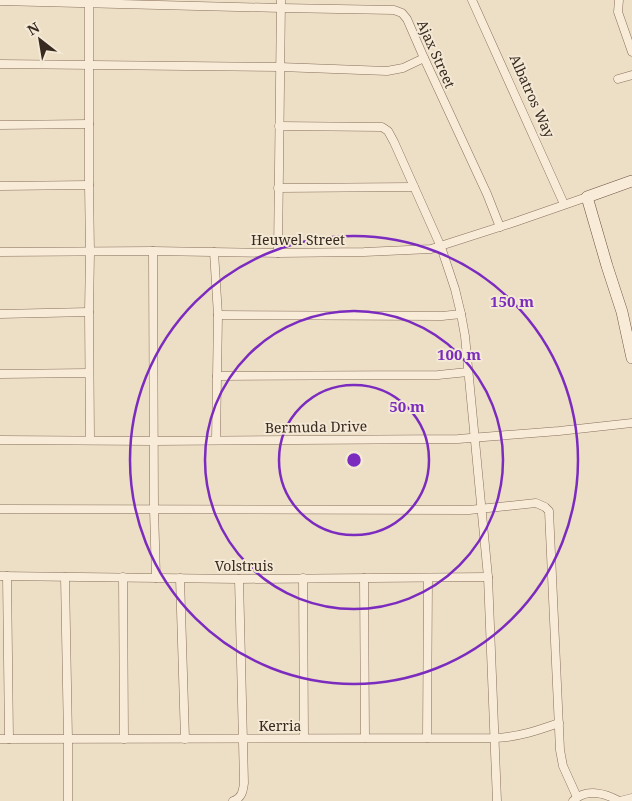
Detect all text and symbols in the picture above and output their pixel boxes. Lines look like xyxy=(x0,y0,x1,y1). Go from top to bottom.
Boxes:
north arrow xyxy=(15,15,65,65)
text: N xyxy=(23,17,43,39)
street label: Ajax Street xyxy=(413,17,460,91)
street label: Albatros Way xyxy=(506,51,559,141)
street label: Heuwel Street xyxy=(251,230,345,249)
text: 150 m xyxy=(490,291,534,311)
text: 100 m xyxy=(437,344,481,364)
text: 50 m xyxy=(389,396,425,416)
street label: Bermuda Drive xyxy=(265,416,367,437)
centre of rings xyxy=(345,451,363,469)
street label: Volstruis xyxy=(215,556,273,575)
street label: Kerria xyxy=(259,716,301,735)

